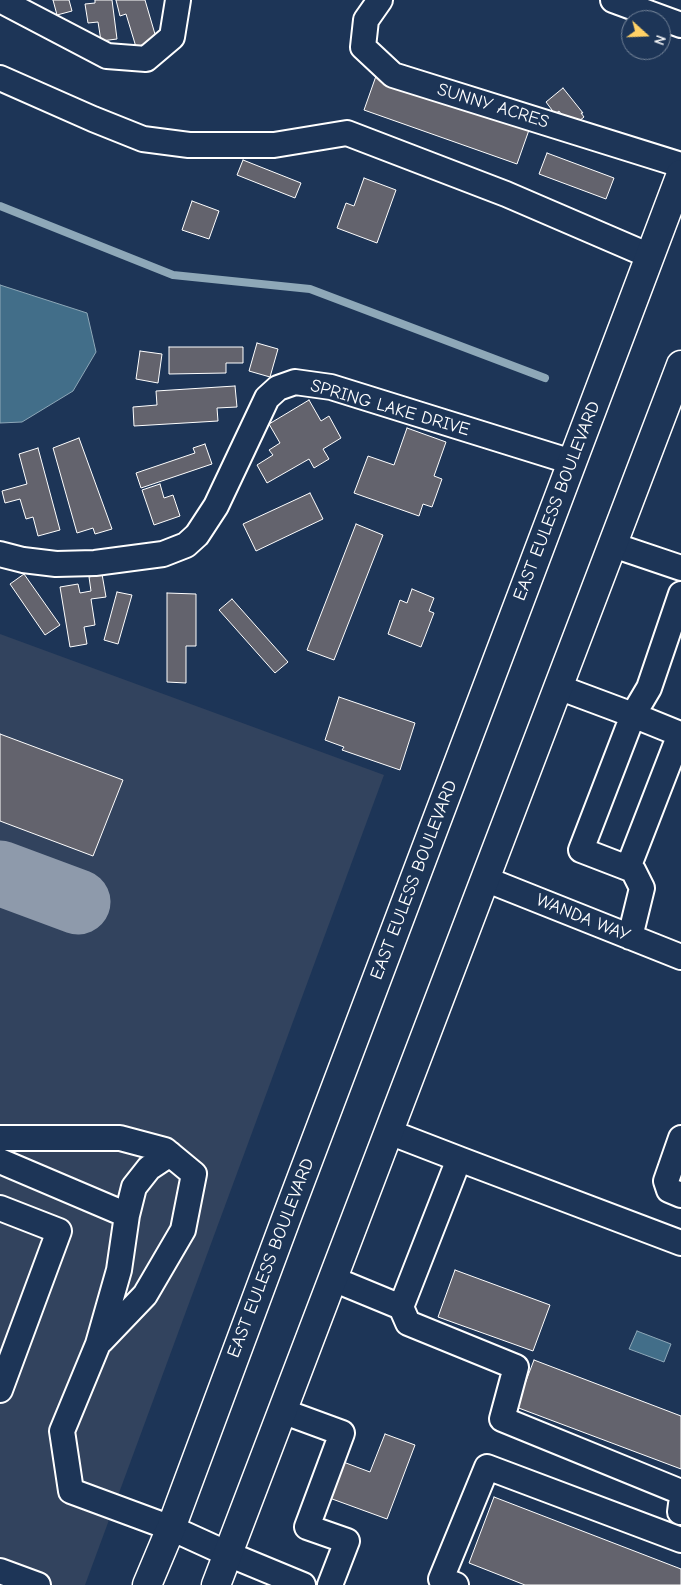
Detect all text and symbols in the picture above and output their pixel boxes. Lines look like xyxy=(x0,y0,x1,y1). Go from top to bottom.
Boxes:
north arrow xyxy=(621,10,671,60)
text: N xyxy=(650,33,669,47)
street label: SUNNY ACRES xyxy=(435,79,551,133)
street label: SPRING LAKE DRIVE xyxy=(308,375,472,441)
street label: EAST EULESS BOULEVARD xyxy=(509,398,605,604)
street label: EAST EULESS BOULEVARD xyxy=(366,777,462,983)
street label: WANDA WAY xyxy=(533,889,633,947)
street label: EAST EULESS BOULEVARD xyxy=(223,1155,319,1361)

